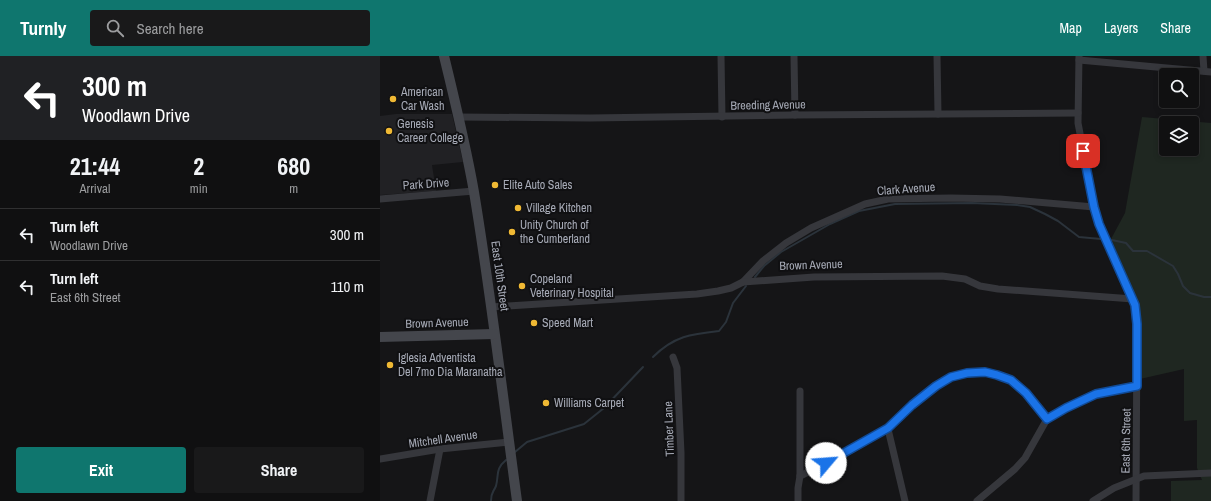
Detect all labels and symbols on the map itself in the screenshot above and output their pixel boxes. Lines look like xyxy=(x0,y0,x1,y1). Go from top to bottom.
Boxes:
place label: American Car Wash xyxy=(400,84,444,114)
marker: American Car Wash xyxy=(388,94,398,104)
street label: Breeding Avenue xyxy=(730,96,806,114)
place label: Genesis Career College xyxy=(397,116,463,146)
marker: Genesis Career College xyxy=(384,126,394,136)
pin xyxy=(1066,134,1100,168)
street label: Park Drive xyxy=(402,174,450,194)
place label: Elite Auto Sales xyxy=(503,177,573,193)
street label: Clark Avenue xyxy=(876,179,936,199)
marker: Elite Auto Sales xyxy=(490,180,500,190)
place label: Village Kitchen xyxy=(526,200,592,216)
marker: Village Kitchen xyxy=(513,203,523,213)
place label: Unity Church of the Cumberland xyxy=(520,217,590,247)
marker: Unity Church of the Cumberland xyxy=(507,227,517,237)
street label: East 10th Street xyxy=(487,240,513,312)
street label: Brown Avenue xyxy=(779,256,843,274)
place label: Copeland Veterinary Hospital xyxy=(530,271,614,301)
marker: Copeland Veterinary Hospital xyxy=(517,281,527,291)
street label: Brown Avenue xyxy=(405,314,469,332)
place label: Speed Mart xyxy=(542,315,593,331)
marker: Speed Mart xyxy=(529,318,539,328)
place label: Iglesia Adventista Del 7mo Dia Maranatha xyxy=(398,350,503,380)
marker: Iglesia Adventista Del 7mo Dia Maranatha xyxy=(385,360,395,370)
place label: Williams Carpet xyxy=(554,395,624,411)
marker: Williams Carpet xyxy=(541,398,551,408)
street label: Timber Lane xyxy=(660,401,678,457)
street label: East 6th Street xyxy=(1117,408,1135,474)
street label: Mitchell Avenue xyxy=(408,426,478,452)
position arrow xyxy=(805,442,847,484)

